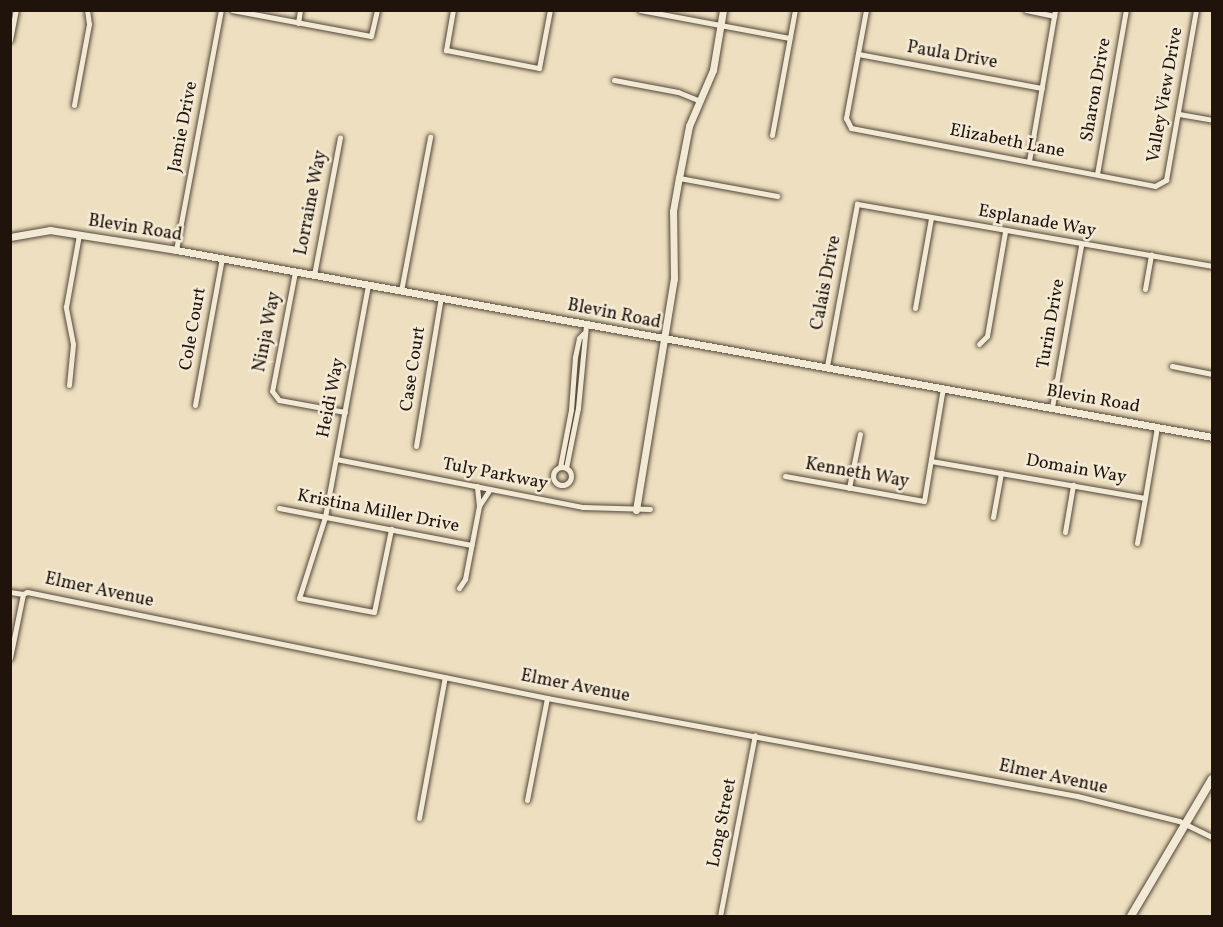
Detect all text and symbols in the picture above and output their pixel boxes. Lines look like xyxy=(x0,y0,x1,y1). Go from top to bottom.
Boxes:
street label: Valley View Drive xyxy=(1143,25,1189,165)
street label: Sharon Drive xyxy=(1077,36,1117,144)
street label: Paula Drive xyxy=(905,37,999,75)
street label: Jamie Drive xyxy=(165,80,203,174)
street label: Elizabeth Lane xyxy=(948,120,1066,164)
street label: Lorraine Way xyxy=(291,148,333,258)
street label: Esplanade Way xyxy=(976,201,1098,243)
street label: Blevin Road xyxy=(86,211,184,247)
street label: Calais Drive xyxy=(807,234,847,332)
street label: Turin Drive xyxy=(1033,277,1071,371)
street label: Cole Court xyxy=(176,286,212,372)
street label: Ninja Way xyxy=(250,290,286,374)
street label: Blevin Road xyxy=(565,295,663,335)
street label: Case Court xyxy=(397,325,431,413)
street label: Heidi Way xyxy=(314,356,350,440)
street label: Blevin Road xyxy=(1044,381,1142,419)
street label: Domain Way xyxy=(1024,450,1128,490)
street label: Tuly Parkway xyxy=(440,454,550,496)
street label: Kenneth Way xyxy=(803,454,911,494)
street label: Kristina Miller Drive xyxy=(295,486,461,538)
street label: Elmer Avenue xyxy=(43,569,155,613)
street label: Elmer Avenue xyxy=(519,666,631,708)
street label: Elmer Avenue xyxy=(997,756,1109,800)
street label: Long Street xyxy=(704,777,742,869)

